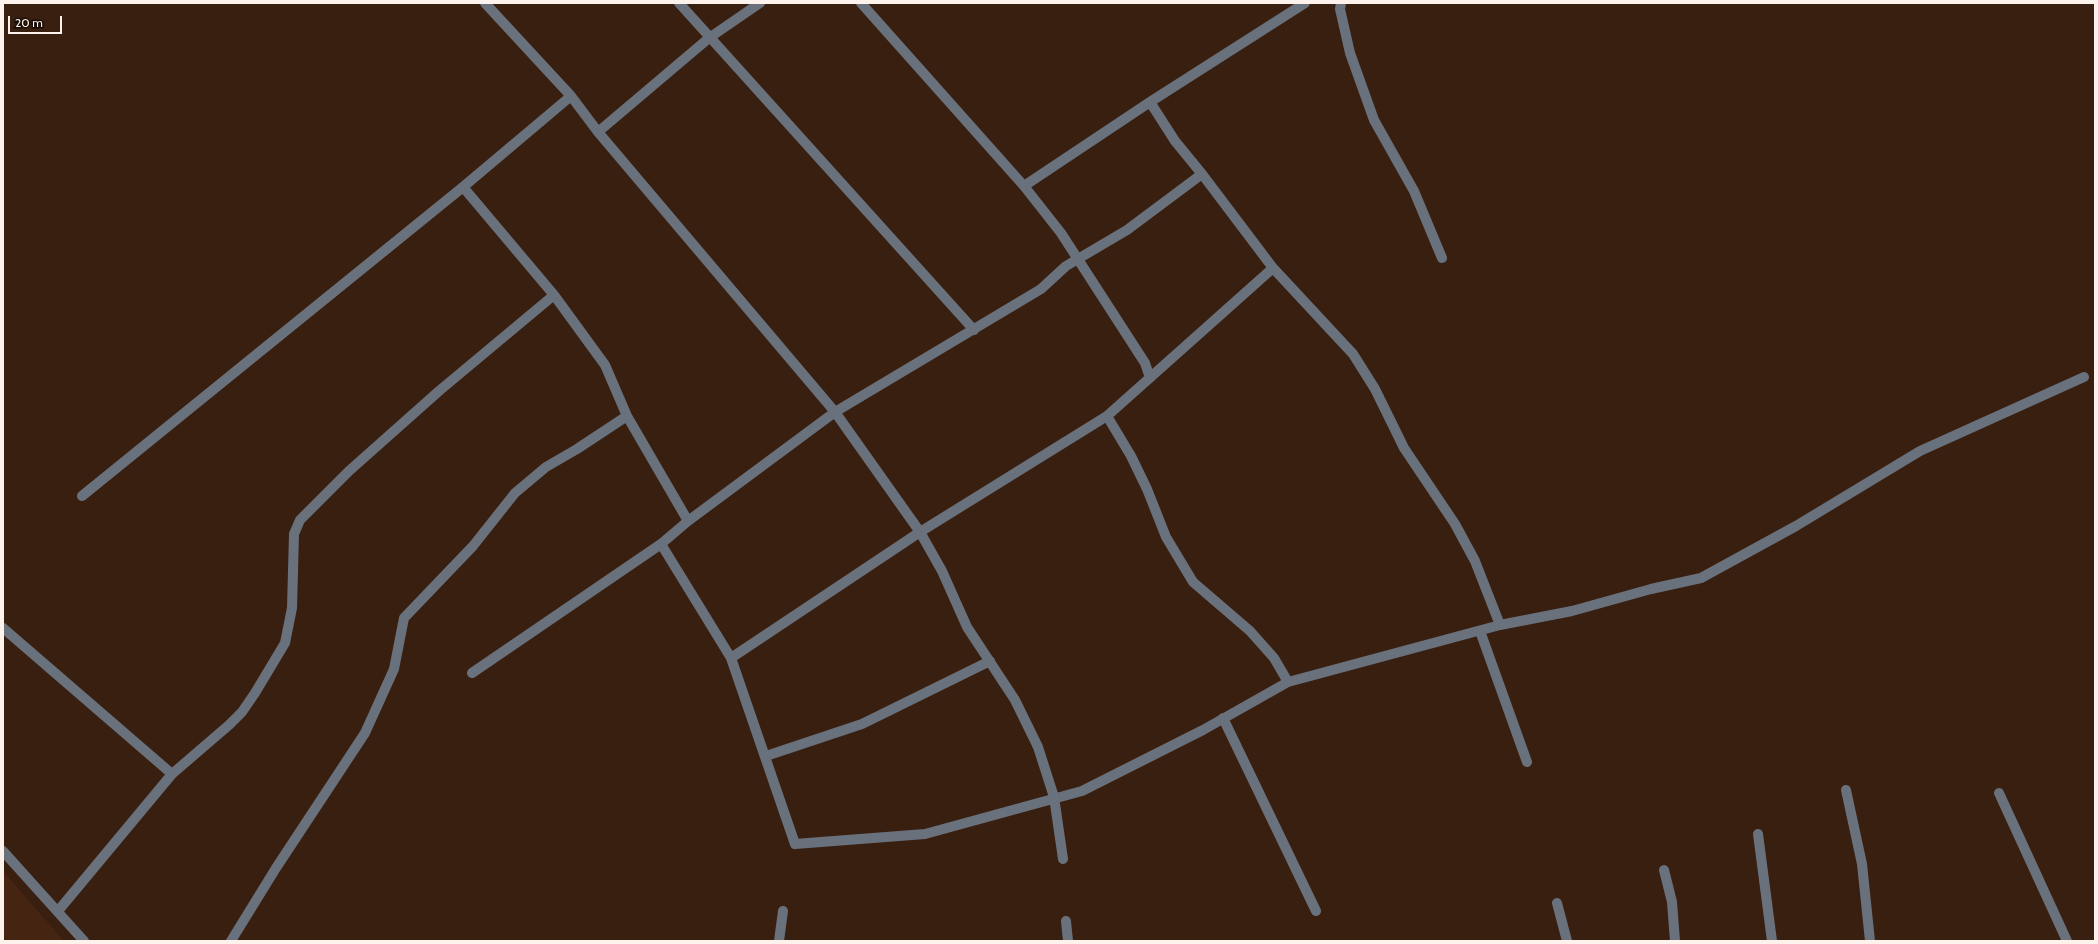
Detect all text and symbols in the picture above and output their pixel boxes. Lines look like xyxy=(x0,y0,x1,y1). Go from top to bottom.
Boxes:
scale bar xyxy=(10,8,64,34)
text: 20 m xyxy=(15,15,43,30)

